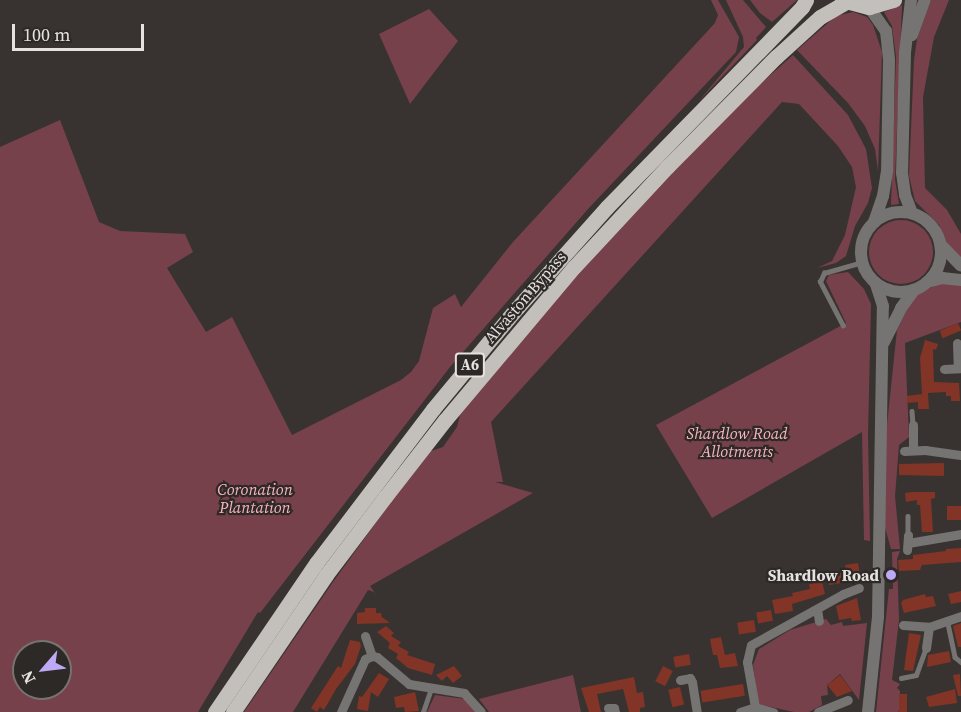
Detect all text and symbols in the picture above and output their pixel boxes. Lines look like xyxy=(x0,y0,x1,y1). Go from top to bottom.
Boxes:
scale bar xyxy=(15,12,147,50)
text: 100 m xyxy=(23,22,70,47)
street label: Alvaston Bypass xyxy=(480,247,570,347)
road number: A6 xyxy=(454,353,486,377)
park label: Shardlow Road Allotments xyxy=(686,423,788,461)
park label: Coronation Plantation xyxy=(217,479,293,517)
place label: Shardlow Road xyxy=(768,565,879,585)
marker: Shardlow Road xyxy=(884,568,898,582)
north arrow xyxy=(12,640,72,700)
text: N xyxy=(15,667,40,688)

